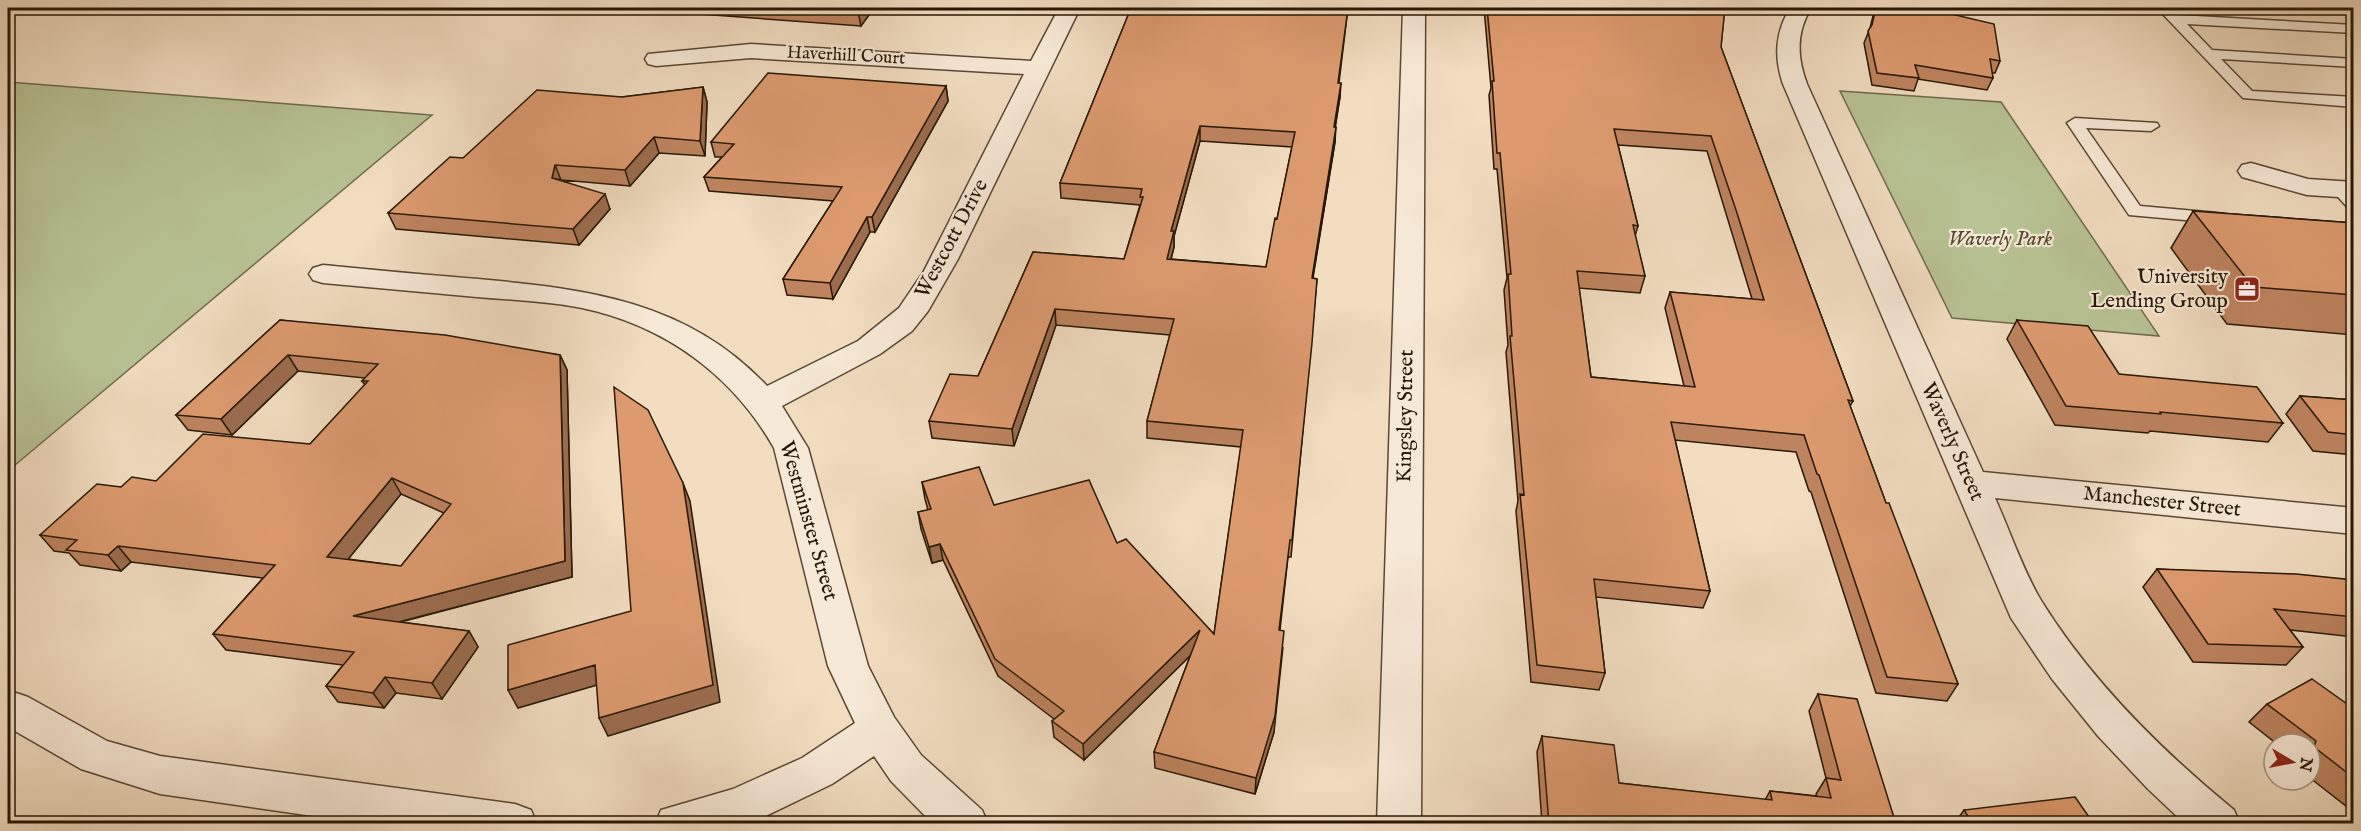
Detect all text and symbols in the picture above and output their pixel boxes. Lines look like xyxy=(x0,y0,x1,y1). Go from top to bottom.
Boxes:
street label: Haverhill Court xyxy=(786,41,906,71)
street label: Westcott Drive xyxy=(909,174,995,303)
park label: Waverly Park xyxy=(1948,226,2053,253)
place label: University Lending Group xyxy=(2090,264,2229,315)
office icon: University Lending Group xyxy=(2232,274,2262,304)
street label: Kingsley Street xyxy=(1391,349,1421,483)
street label: Waverly Street xyxy=(1914,379,1990,505)
street label: Westminster Street xyxy=(772,438,844,604)
street label: Manchester Street xyxy=(2082,480,2242,524)
north arrow xyxy=(2262,732,2322,792)
text: N xyxy=(2294,755,2316,773)

